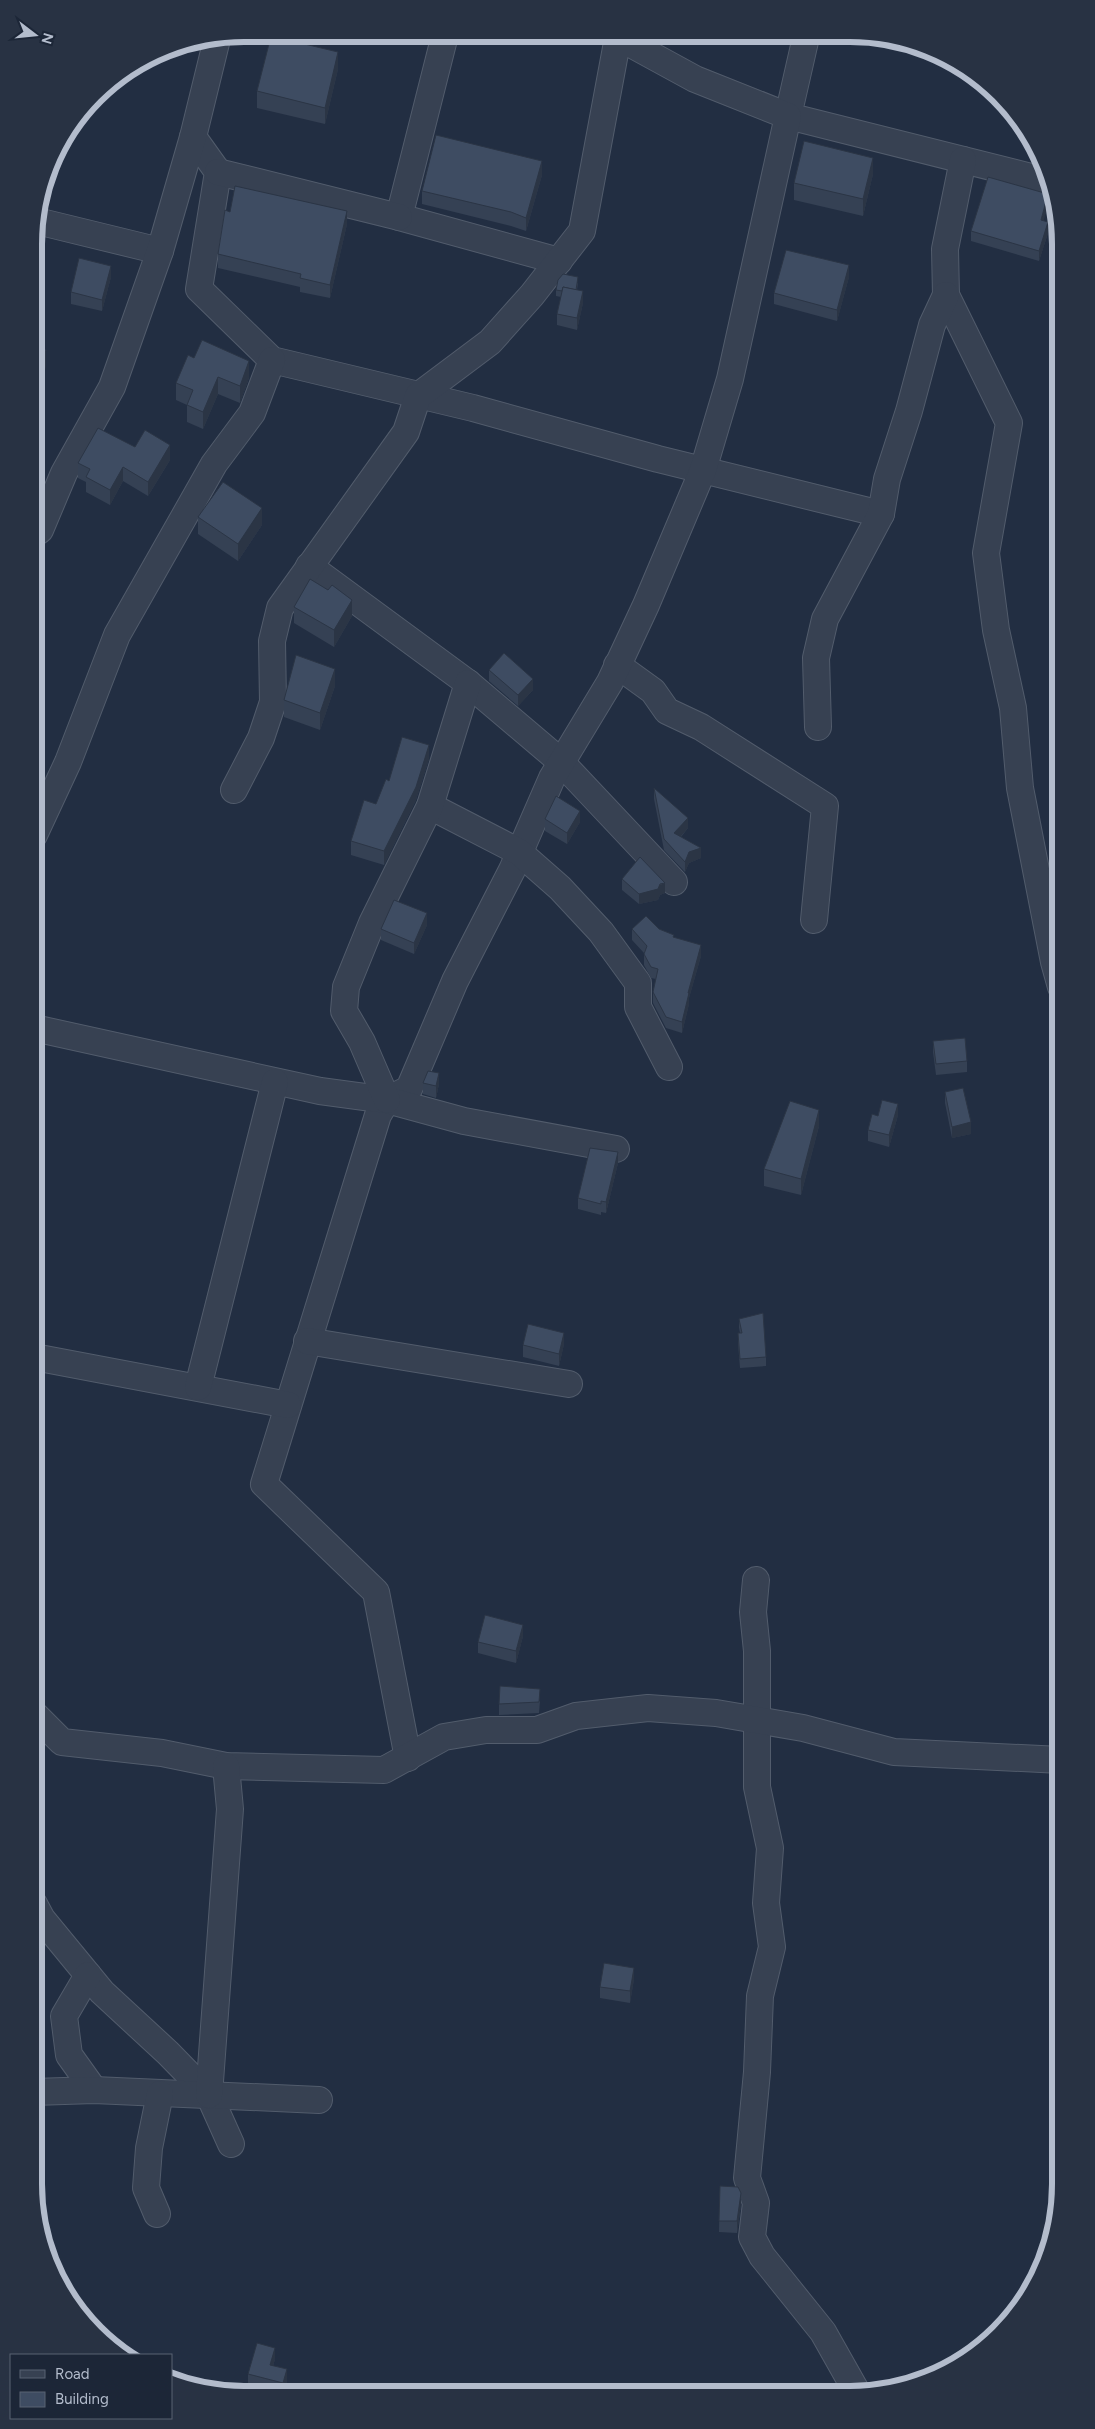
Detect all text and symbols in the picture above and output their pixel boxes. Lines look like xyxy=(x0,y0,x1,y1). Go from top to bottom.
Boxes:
north arrow xyxy=(10,10,60,60)
text: N xyxy=(37,31,57,46)
legend xyxy=(10,2354,172,2419)
text: Road xyxy=(55,2365,90,2383)
text: Building xyxy=(55,2390,109,2408)

